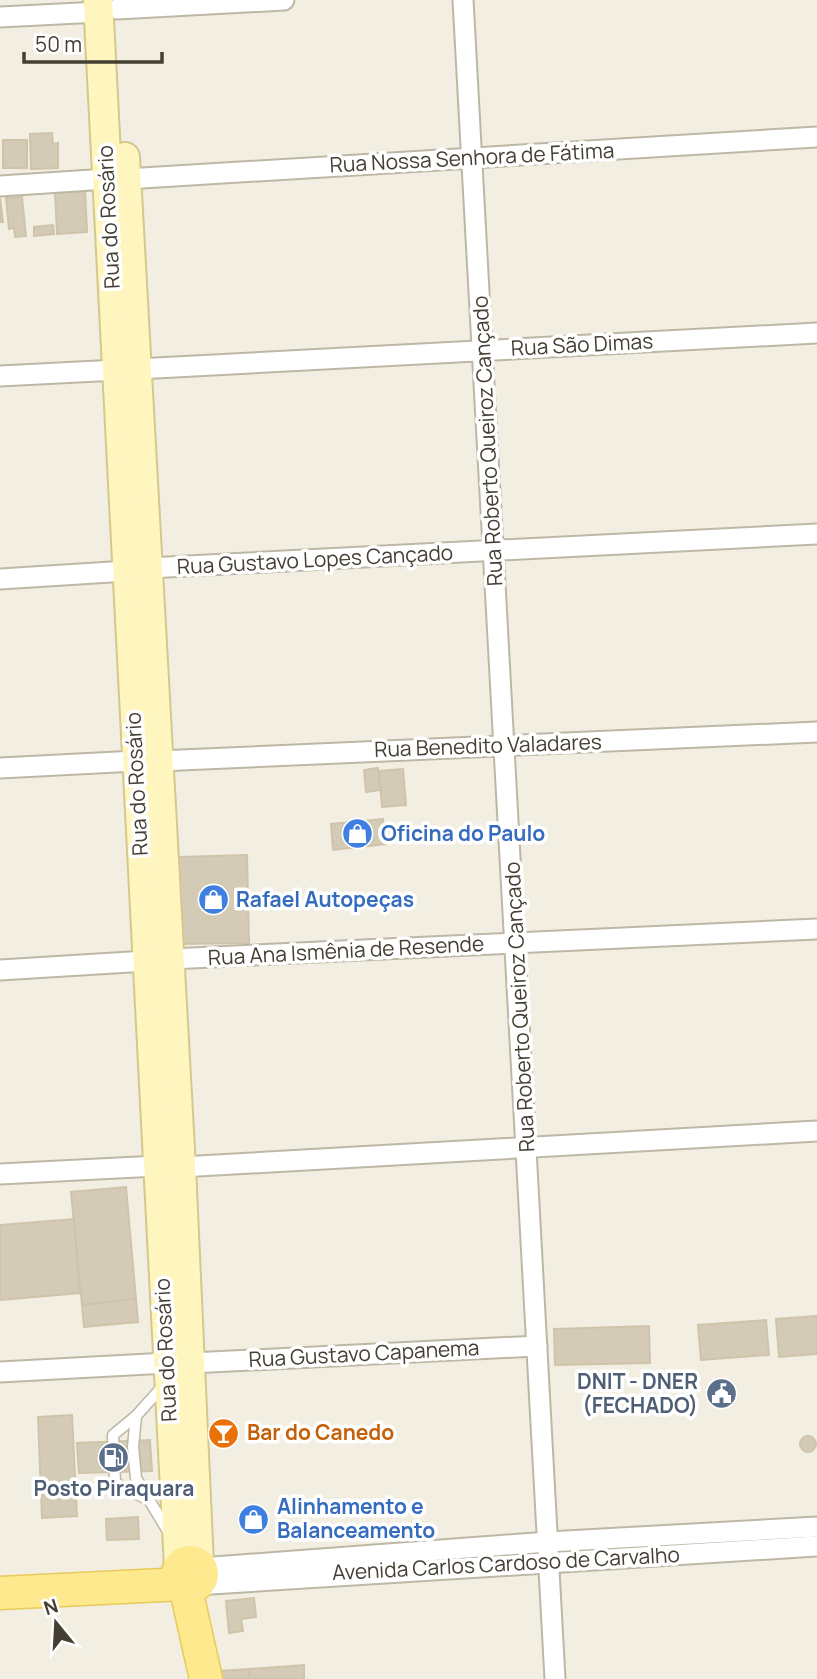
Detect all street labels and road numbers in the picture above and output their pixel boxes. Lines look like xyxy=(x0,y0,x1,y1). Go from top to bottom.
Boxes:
street label: Rua Nossa Senhora de Fátima xyxy=(329,136,615,178)
street label: Rua do Rosário xyxy=(90,145,126,290)
street label: Rua Roberto Queiroz Cançado xyxy=(465,295,509,587)
street label: Rua São Dimas xyxy=(510,326,654,362)
street label: Rua Gustavo Lopes Cançado xyxy=(176,538,454,580)
street label: Rua do Rosário xyxy=(118,712,154,857)
street label: Rua Benedito Valadares xyxy=(374,727,602,763)
street label: Rua Roberto Queiroz Cançado xyxy=(497,861,541,1153)
street label: Rua Ana Ismênia de Resende xyxy=(207,929,485,971)
street label: Rua do Rosário xyxy=(147,1278,183,1423)
street label: Rua Gustavo Capanema xyxy=(248,1333,480,1373)
street label: Avenida Carlos Cardoso de Carvalho xyxy=(331,1540,681,1586)

